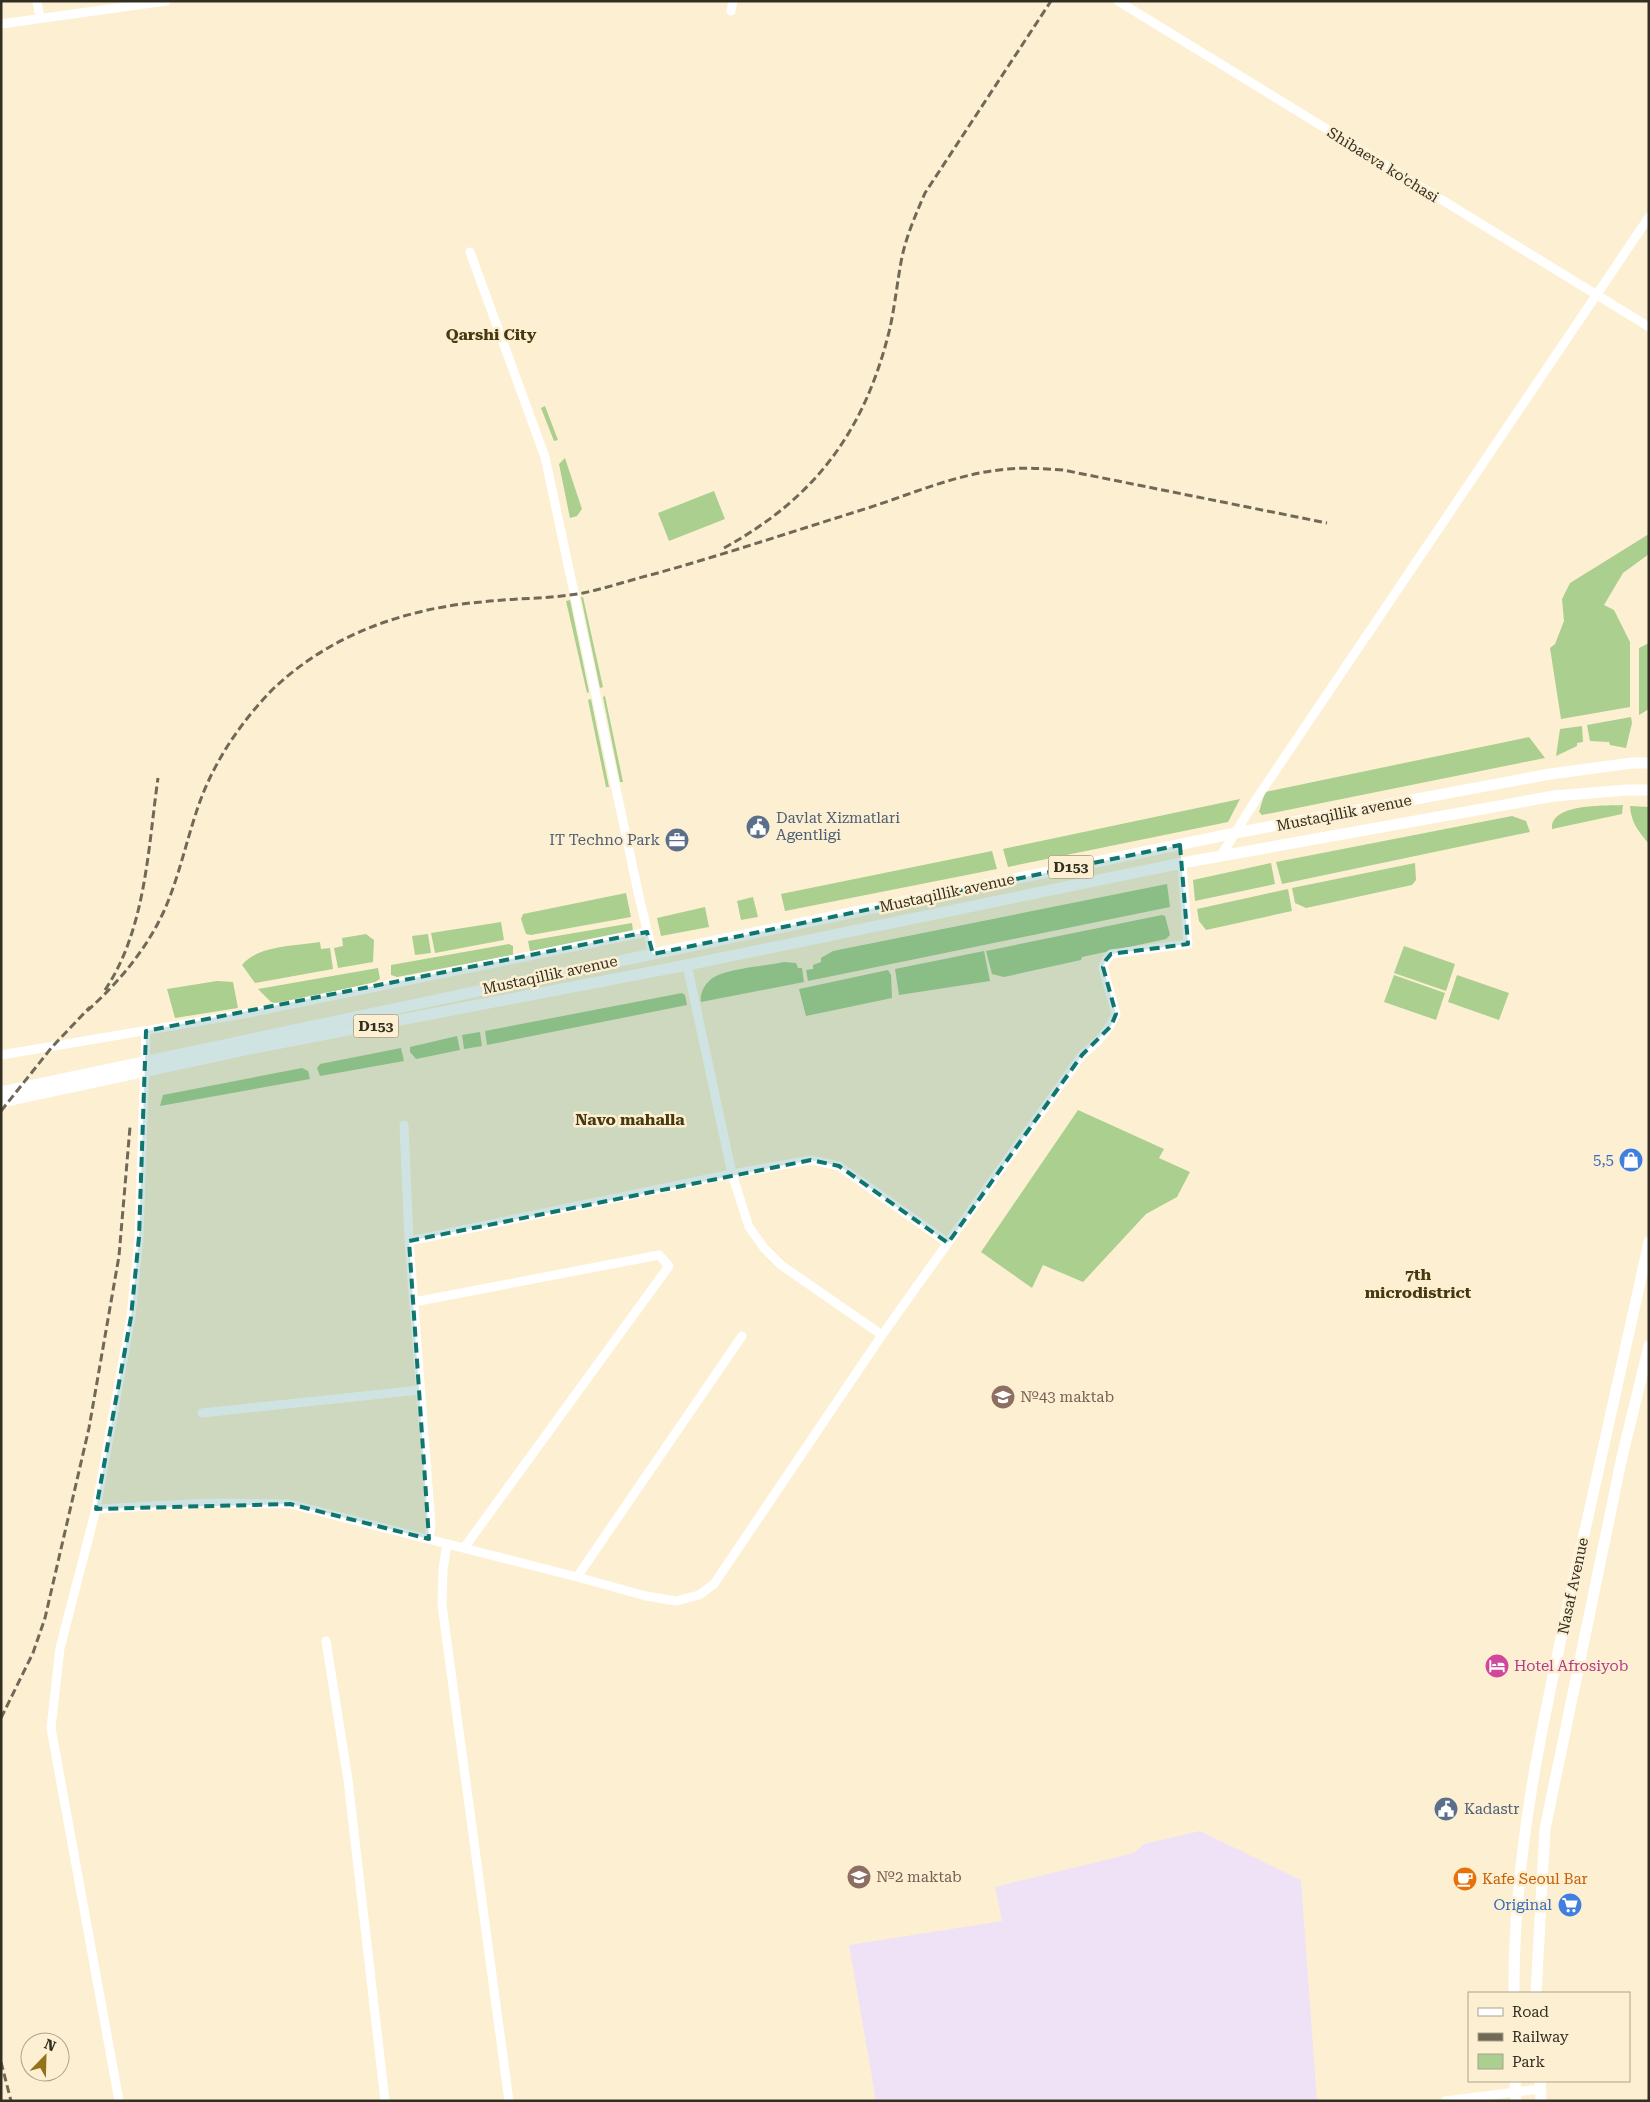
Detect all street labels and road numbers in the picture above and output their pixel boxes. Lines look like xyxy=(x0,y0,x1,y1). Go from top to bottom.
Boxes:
street label: Shibaeva ko'chasi xyxy=(1324,123,1442,207)
street label: Mustaqillik avenue xyxy=(1275,791,1413,835)
road number: D153 xyxy=(1048,856,1094,879)
street label: Mustaqillik avenue xyxy=(878,870,1016,916)
street label: Mustaqillik avenue xyxy=(481,952,619,998)
road number: D153 xyxy=(354,1014,398,1038)
street label: Nasaf Avenue xyxy=(1554,1536,1592,1636)

